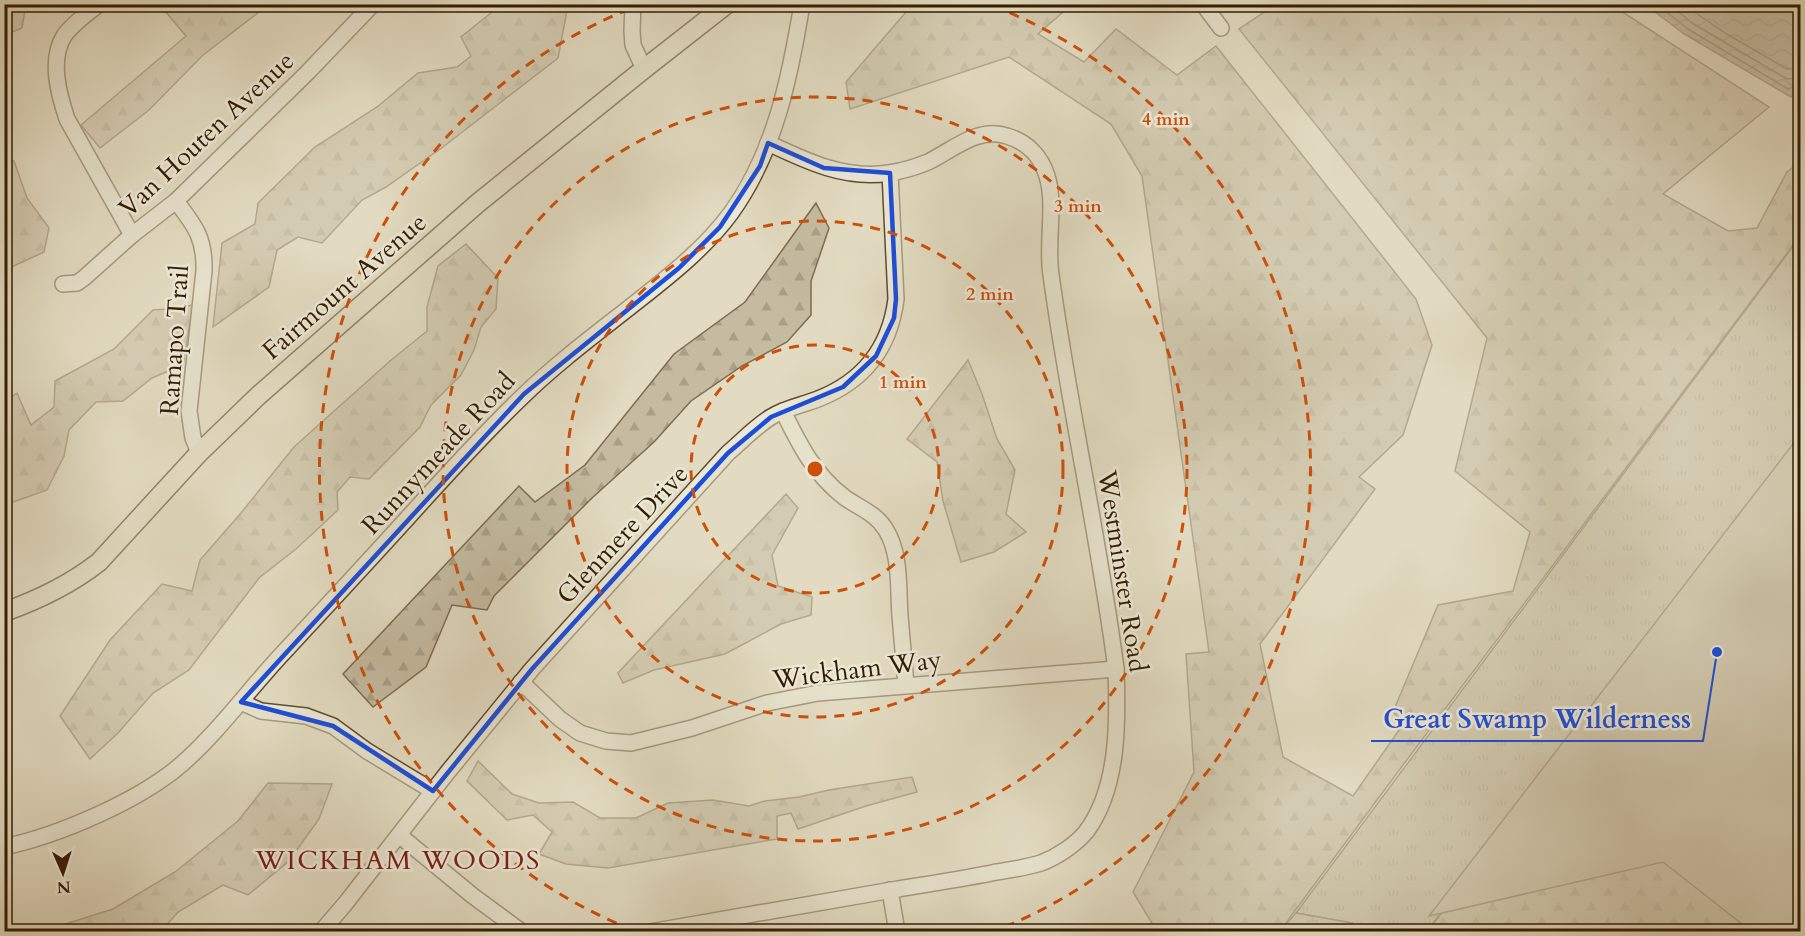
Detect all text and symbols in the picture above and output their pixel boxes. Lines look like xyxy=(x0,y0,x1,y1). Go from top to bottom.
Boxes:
street label: Van Houten Avenue xyxy=(111,44,302,225)
text: 4 min xyxy=(1142,107,1190,132)
text: 3 min xyxy=(1054,194,1102,219)
street label: Fairmount Avenue xyxy=(255,205,434,368)
street label: Ramapo Trail xyxy=(152,263,197,417)
text: 2 min xyxy=(966,282,1014,307)
street label: Runnymeade Road xyxy=(354,364,523,542)
text: 1 min xyxy=(879,370,927,395)
street label: Glenmere Drive xyxy=(549,457,696,612)
centre of rings xyxy=(805,459,825,479)
street label: Westminster Road xyxy=(1089,467,1156,675)
street label: Wickham Way xyxy=(770,642,944,697)
callout: Great Swamp Wilderness xyxy=(1371,696,1703,741)
text: Great Swamp Wilderness xyxy=(1383,701,1691,738)
district label: WICKHAM WOODS xyxy=(254,842,541,879)
north arrow xyxy=(33,843,93,903)
text: N xyxy=(56,876,71,898)

